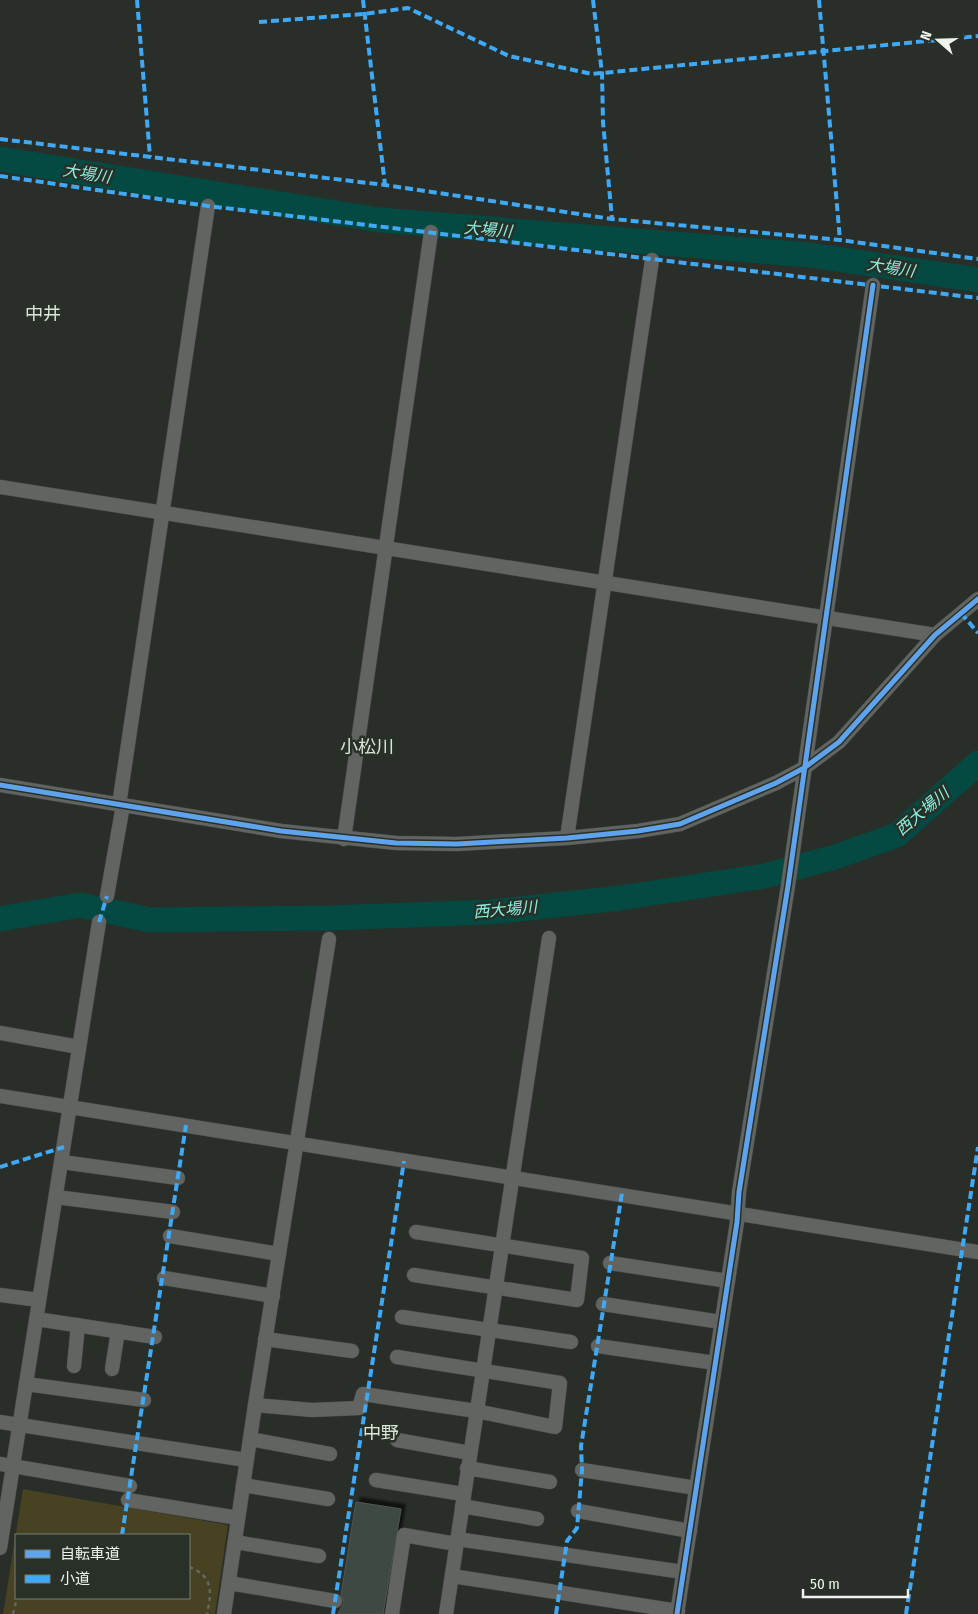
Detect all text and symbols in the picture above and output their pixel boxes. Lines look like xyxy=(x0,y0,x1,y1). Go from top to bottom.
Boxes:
north arrow xyxy=(913,15,963,65)
text: N xyxy=(917,29,936,43)
water label: 大場川 xyxy=(62,160,114,187)
water label: 大場川 xyxy=(463,218,515,241)
water label: 大場川 xyxy=(866,254,918,281)
district label: 中井 xyxy=(25,303,61,325)
district label: 小松川 xyxy=(340,736,394,758)
water label: 西大場川 xyxy=(892,782,954,839)
water label: 西大場川 xyxy=(472,897,540,922)
district label: 中野 xyxy=(363,1422,399,1444)
legend xyxy=(15,1534,190,1599)
text: 自転車道 xyxy=(60,1545,120,1563)
scale bar xyxy=(803,1566,908,1598)
text: 小道 xyxy=(60,1570,90,1588)
text: 50 m xyxy=(810,1575,840,1593)

